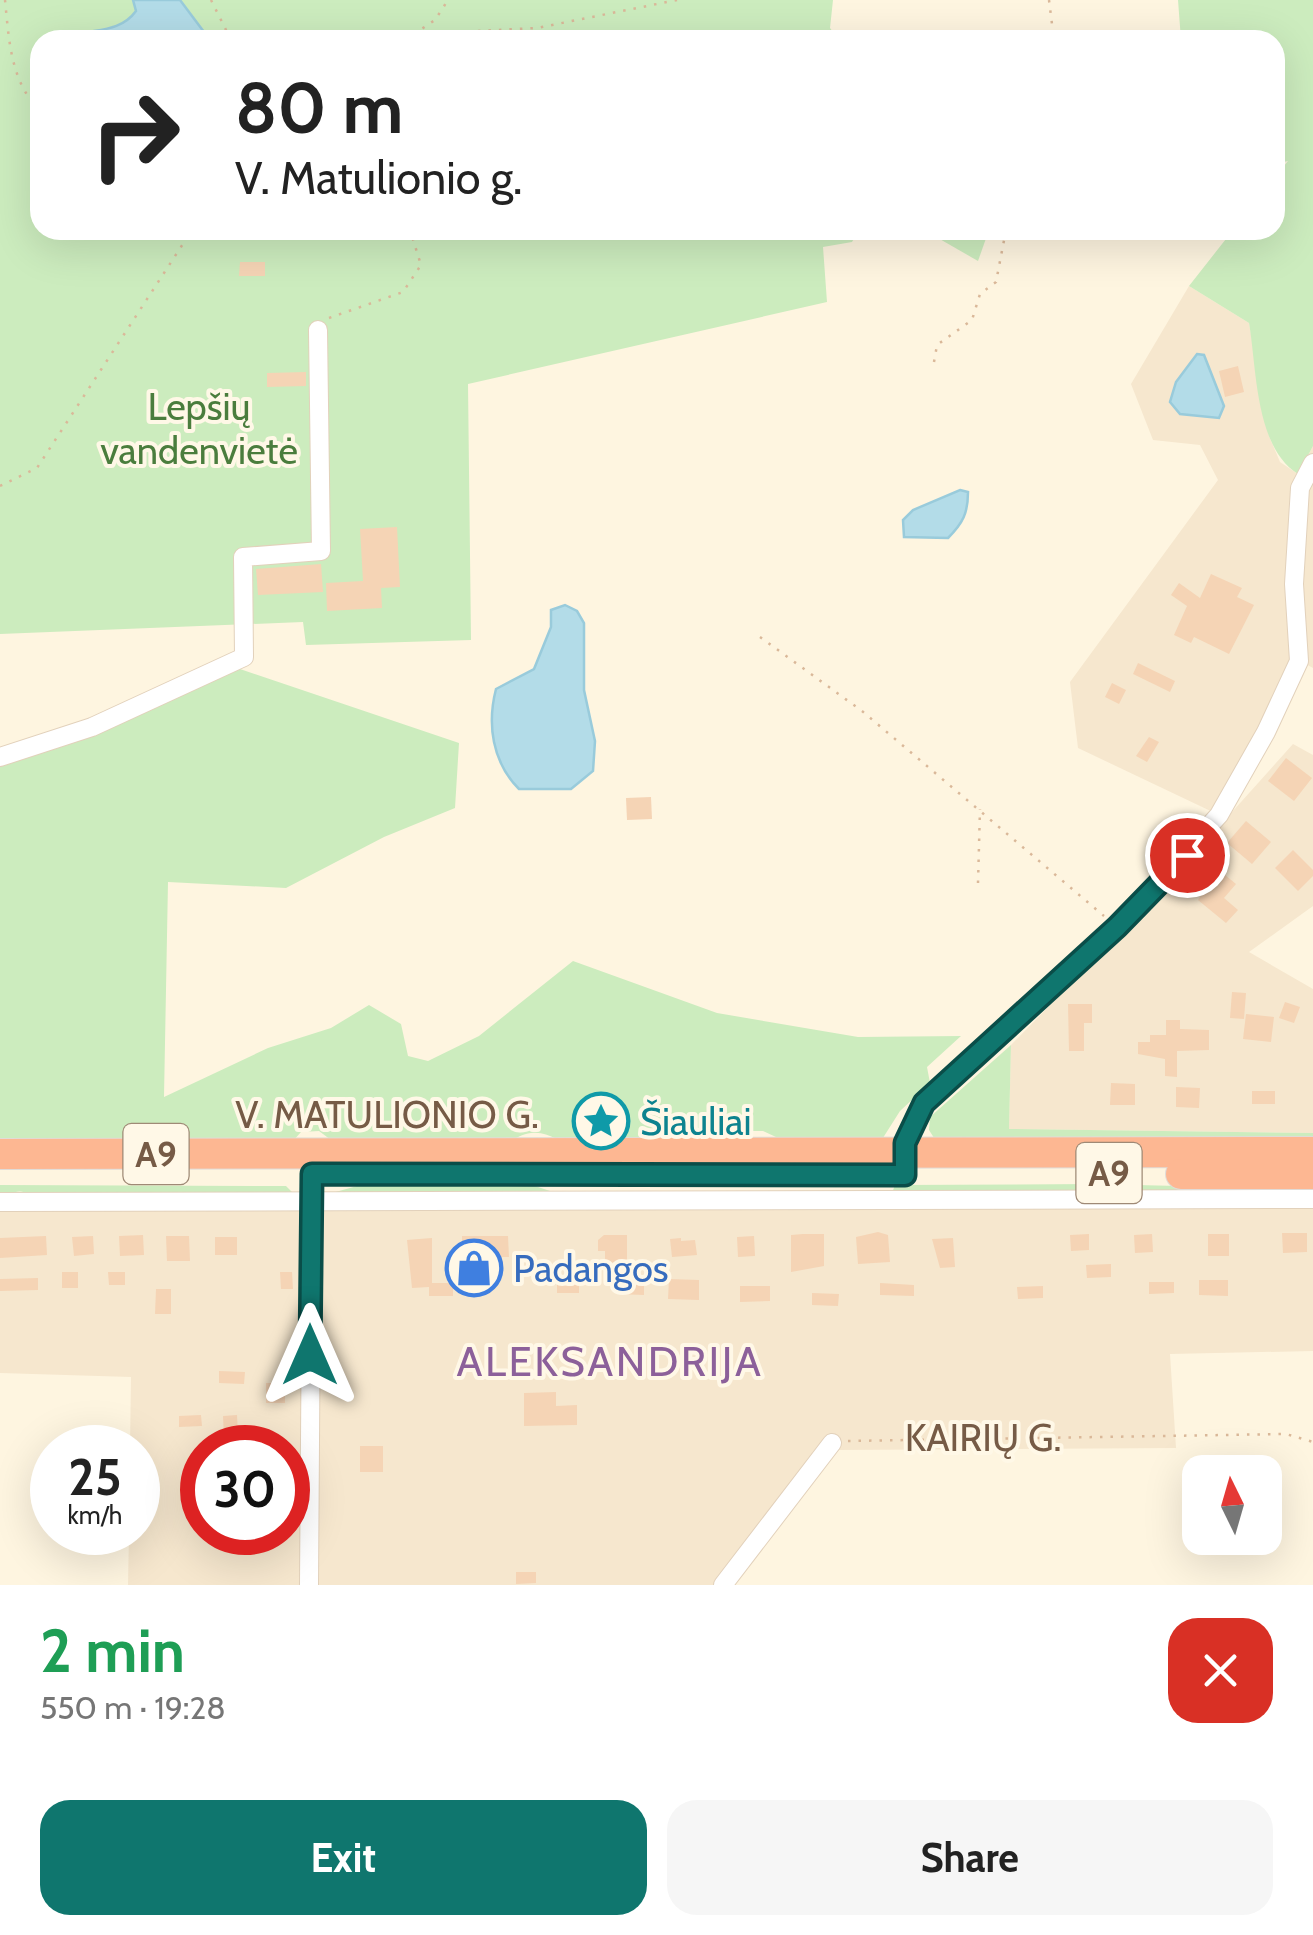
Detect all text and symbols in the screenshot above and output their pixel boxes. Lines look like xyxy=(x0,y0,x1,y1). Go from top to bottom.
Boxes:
text: 80 m xyxy=(235,65,403,151)
icon: right xyxy=(70,70,200,200)
text: V. Matulionio g. xyxy=(235,151,522,205)
park label: Lepšių vandenvietė xyxy=(100,383,298,474)
pin xyxy=(1145,813,1230,898)
icon: arrive xyxy=(1160,828,1215,883)
street label: V. MATULIONIO G. xyxy=(235,1091,539,1138)
place icon: Šiauliai xyxy=(571,1091,631,1151)
place label: Šiauliai xyxy=(640,1098,752,1145)
road number: A9 xyxy=(124,1124,188,1184)
road number: A9 xyxy=(1076,1143,1142,1203)
shop icon: Padangos xyxy=(444,1238,504,1298)
place label: Padangos xyxy=(513,1245,669,1292)
position arrow xyxy=(258,1303,362,1407)
district label: ALEKSANDRIJA xyxy=(457,1335,763,1387)
street label: KAIRIŲ G. xyxy=(905,1414,1061,1461)
speed limit sign: 30 xyxy=(180,1425,310,1555)
text: 25 xyxy=(68,1447,122,1508)
north arrow xyxy=(1182,1455,1282,1555)
map controls xyxy=(1182,1455,1282,1555)
text: km/h xyxy=(68,1500,122,1530)
text: 2 min xyxy=(40,1614,185,1687)
button: close xyxy=(1168,1618,1273,1723)
text: 550 m · 19:28 xyxy=(40,1688,226,1727)
button: Exit xyxy=(40,1800,647,1915)
button: Share xyxy=(667,1800,1273,1915)

